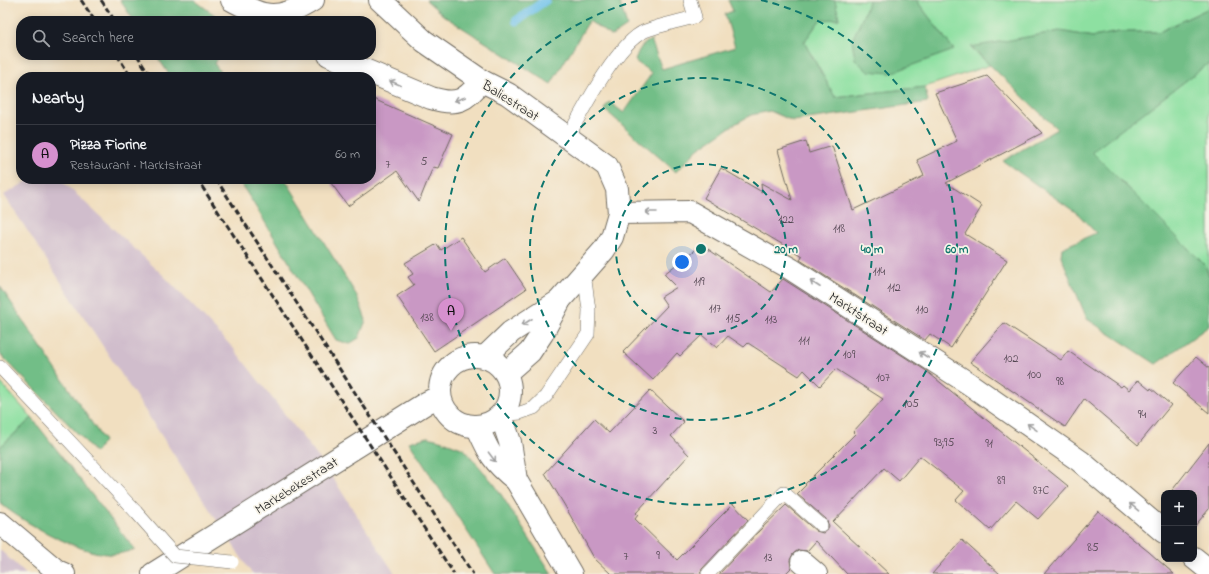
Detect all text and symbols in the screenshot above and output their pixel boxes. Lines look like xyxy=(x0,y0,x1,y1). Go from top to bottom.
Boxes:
search box xyxy=(16,16,376,60)
icon: search xyxy=(30,27,52,49)
text: Search here xyxy=(62,27,134,49)
street label: Baliestraat xyxy=(477,75,543,127)
one-way arrow xyxy=(390,79,402,86)
text: Nearby xyxy=(32,86,84,111)
one-way arrow xyxy=(454,96,466,104)
text: Pizza Fiorine xyxy=(70,134,147,156)
text: A xyxy=(41,145,49,164)
text: 60 m xyxy=(335,145,360,164)
house number: 5 xyxy=(421,153,428,171)
text: Restaurant · Marktstraat xyxy=(70,156,202,175)
house number: 7 xyxy=(386,156,391,174)
one-way arrow xyxy=(645,208,658,216)
house number: 122 xyxy=(778,211,794,229)
house number: 118 xyxy=(833,220,846,238)
text: 20 m xyxy=(773,241,798,259)
text: 40 m xyxy=(860,241,884,259)
text: 60 m xyxy=(945,241,969,259)
centre of rings xyxy=(694,242,708,256)
your location xyxy=(672,252,692,272)
house number: 114 xyxy=(873,263,885,281)
house number: 119 xyxy=(693,273,705,291)
house number: 112 xyxy=(887,279,901,297)
one-way arrow xyxy=(809,280,821,288)
street label: Marktstraat xyxy=(824,287,892,342)
pin: A xyxy=(438,298,464,331)
house number: 117 xyxy=(709,300,721,318)
house number: 110 xyxy=(916,301,928,319)
house number: 138 xyxy=(420,309,434,327)
house number: 115 xyxy=(726,310,740,328)
house number: 113 xyxy=(765,311,777,329)
one-way arrow xyxy=(521,318,532,326)
house number: 111 xyxy=(798,332,810,350)
house number: 109 xyxy=(843,346,856,364)
house number: 102 xyxy=(1004,350,1019,368)
one-way arrow xyxy=(919,351,930,359)
house number: 100 xyxy=(1027,366,1041,384)
house number: 107 xyxy=(876,369,890,387)
house number: 98 xyxy=(1056,373,1065,391)
house number: 105 xyxy=(903,395,919,413)
house number: 94 xyxy=(1138,406,1146,424)
house number: 3 xyxy=(653,422,658,440)
one-way arrow xyxy=(1027,423,1038,431)
house number: 93;95 xyxy=(934,434,954,452)
house number: 91 xyxy=(985,435,993,453)
one-way arrow xyxy=(488,451,496,462)
street label: Markebekestraat xyxy=(251,452,343,520)
house number: 89 xyxy=(997,472,1005,490)
house number: 87C xyxy=(1033,482,1049,500)
map controls xyxy=(1161,490,1197,562)
button: + xyxy=(1161,490,1197,526)
one-way arrow xyxy=(1129,503,1140,512)
button: − xyxy=(1161,526,1197,562)
house number: 85 xyxy=(1087,539,1099,557)
house number: 9 xyxy=(656,547,660,565)
house number: 7 xyxy=(624,548,629,566)
house number: 13 xyxy=(764,549,772,567)

